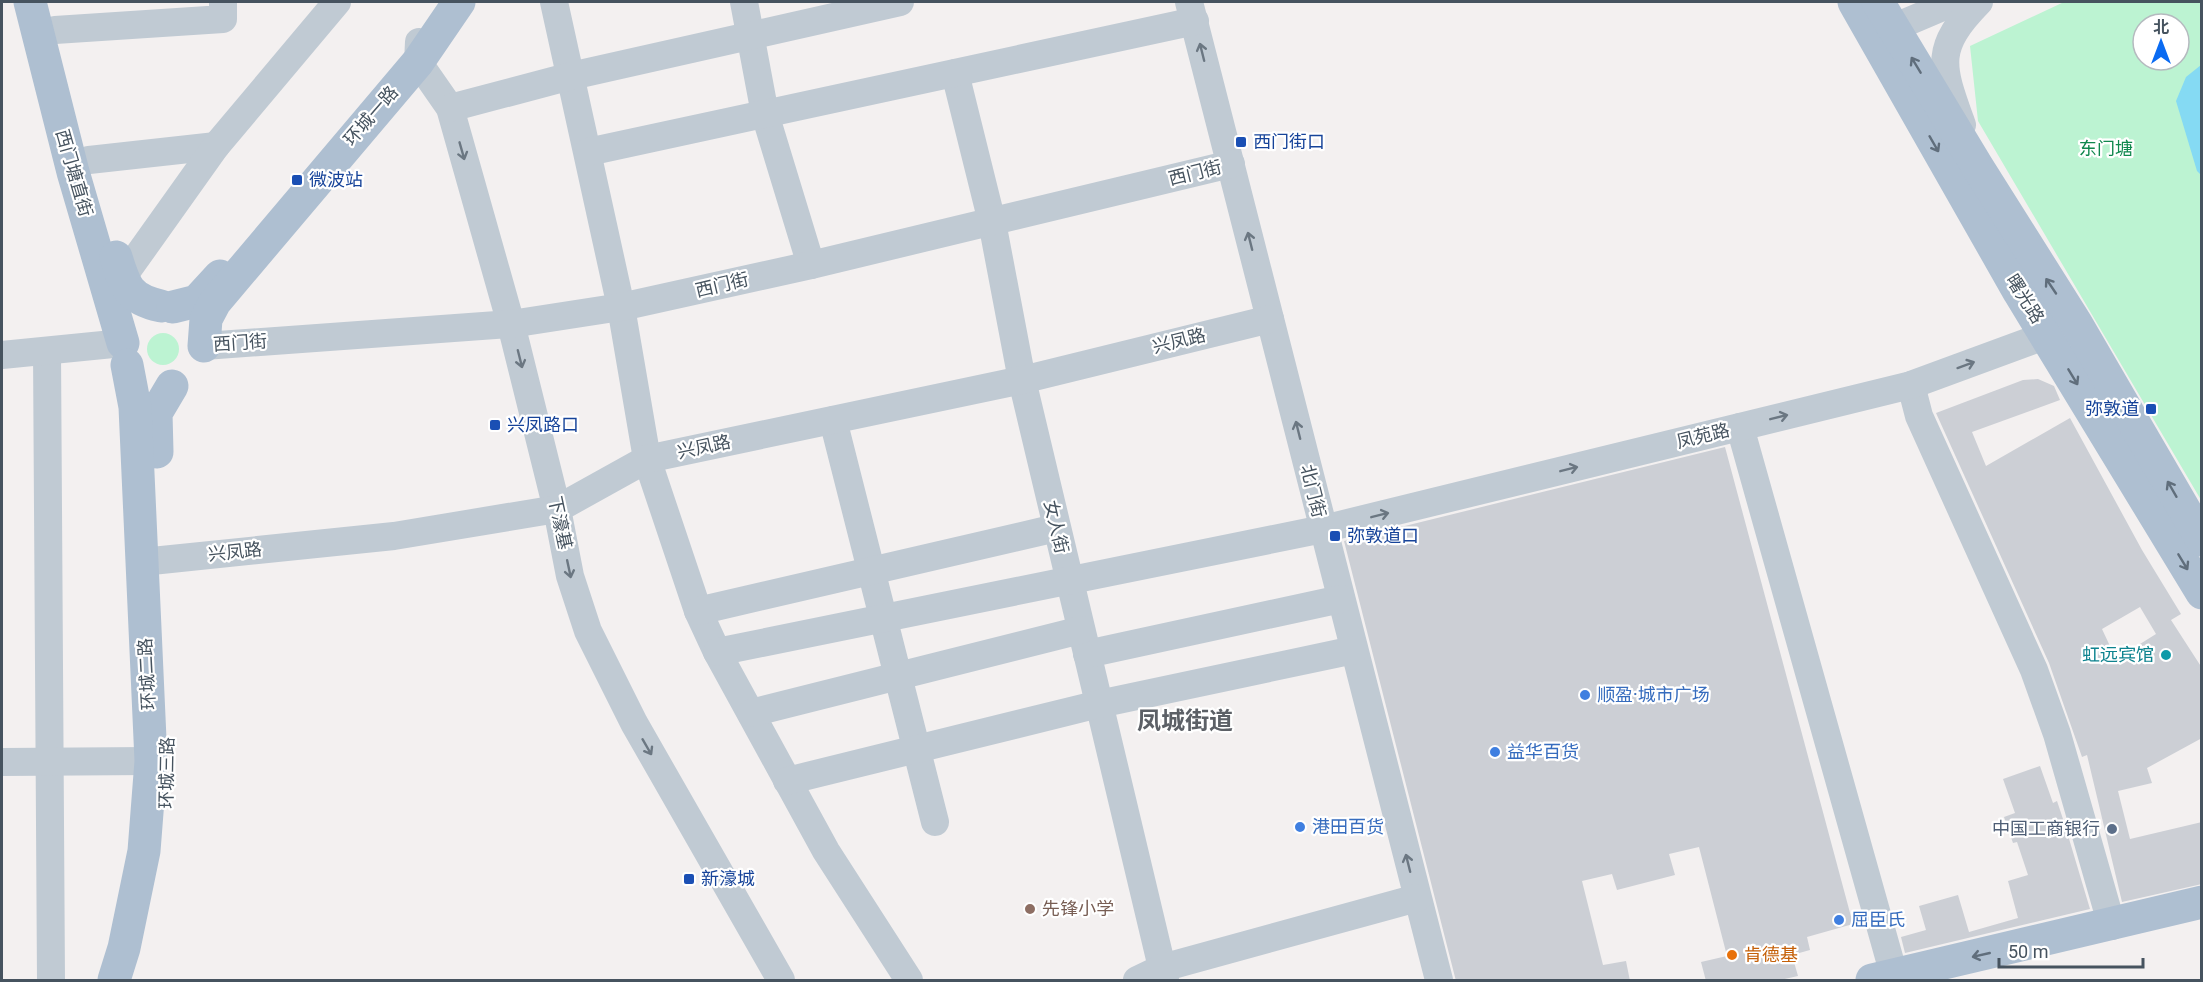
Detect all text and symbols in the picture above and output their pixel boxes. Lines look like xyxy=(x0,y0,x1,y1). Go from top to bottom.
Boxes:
north arrow xyxy=(2131,12,2191,72)
text: 北 xyxy=(2153,18,2169,37)
one-way arrow xyxy=(1196,43,1208,62)
one-way arrow xyxy=(1910,57,1922,74)
street label: 环城一路 xyxy=(339,82,402,150)
street label: 西门塘直街 xyxy=(52,127,97,219)
place label: 西门街口 xyxy=(1253,131,1325,152)
marker: 西门街口 xyxy=(1234,135,1248,149)
one-way arrow xyxy=(1929,135,1941,152)
park label: 东门塘 xyxy=(2079,138,2133,159)
one-way arrow xyxy=(457,141,468,160)
street label: 西门街 xyxy=(1166,156,1224,189)
place label: 微波站 xyxy=(309,169,363,190)
marker: 微波站 xyxy=(290,173,304,187)
one-way arrow xyxy=(1244,232,1255,251)
street label: 西门街 xyxy=(693,268,751,301)
street label: 曙光路 xyxy=(2002,270,2049,327)
one-way arrow xyxy=(2045,278,2057,294)
street label: 兴凤路 xyxy=(1150,324,1208,357)
street label: 西门街 xyxy=(212,330,268,355)
one-way arrow xyxy=(514,349,526,368)
one-way arrow xyxy=(1957,358,1975,369)
one-way arrow xyxy=(2067,368,2079,385)
place label: 弥敦道 xyxy=(2085,398,2139,419)
marker: 弥敦道 xyxy=(2144,402,2158,416)
one-way arrow xyxy=(1769,410,1788,422)
place label: 兴凤路口 xyxy=(507,414,579,435)
marker: 兴凤路口 xyxy=(488,418,502,432)
street label: 凤苑路 xyxy=(1674,419,1732,452)
one-way arrow xyxy=(1291,421,1303,440)
street label: 兴凤路 xyxy=(675,431,732,462)
street label: 北门街 xyxy=(1297,462,1330,520)
one-way arrow xyxy=(1559,462,1578,474)
one-way arrow xyxy=(2166,481,2178,498)
street label: 下濠基 xyxy=(545,494,576,551)
street label: 女人街 xyxy=(1040,498,1073,556)
one-way arrow xyxy=(1370,509,1389,521)
place label: 弥敦道口 xyxy=(1347,525,1419,546)
marker: 弥敦道口 xyxy=(1328,529,1342,543)
street label: 兴凤路 xyxy=(207,538,263,565)
one-way arrow xyxy=(2178,554,2190,571)
one-way arrow xyxy=(564,559,576,578)
street label: 环城二路 xyxy=(134,638,159,711)
place label: 虹远宾馆 xyxy=(2082,644,2154,665)
marker: 虹远宾馆 xyxy=(2159,648,2173,662)
place label: 顺盈·城市广场 xyxy=(1597,684,1710,705)
marker: 顺盈·城市广场 xyxy=(1578,688,1592,702)
district label: 凤城街道 xyxy=(1137,707,1233,735)
street label: 环城三路 xyxy=(155,737,178,809)
one-way arrow xyxy=(642,738,654,755)
place label: 益华百货 xyxy=(1507,741,1579,762)
marker: 益华百货 xyxy=(1488,745,1502,759)
place label: 港田百货 xyxy=(1312,816,1384,837)
place label: 中国工商银行 xyxy=(1992,818,2100,839)
marker: 港田百货 xyxy=(1293,820,1307,834)
marker: 中国工商银行 xyxy=(2105,822,2119,836)
one-way arrow xyxy=(1401,854,1413,873)
place label: 新濠城 xyxy=(701,868,755,889)
marker: 新濠城 xyxy=(682,872,696,886)
place label: 先锋小学 xyxy=(1042,898,1114,919)
marker: 先锋小学 xyxy=(1023,902,1037,916)
place label: 屈臣氏 xyxy=(1851,909,1905,930)
marker: 屈臣氏 xyxy=(1832,913,1846,927)
scale bar xyxy=(1999,931,2143,969)
text: 50 m xyxy=(2008,941,2048,962)
place label: 肯德基 xyxy=(1744,944,1798,965)
marker: 肯德基 xyxy=(1725,948,1739,962)
one-way arrow xyxy=(1972,949,1991,961)

